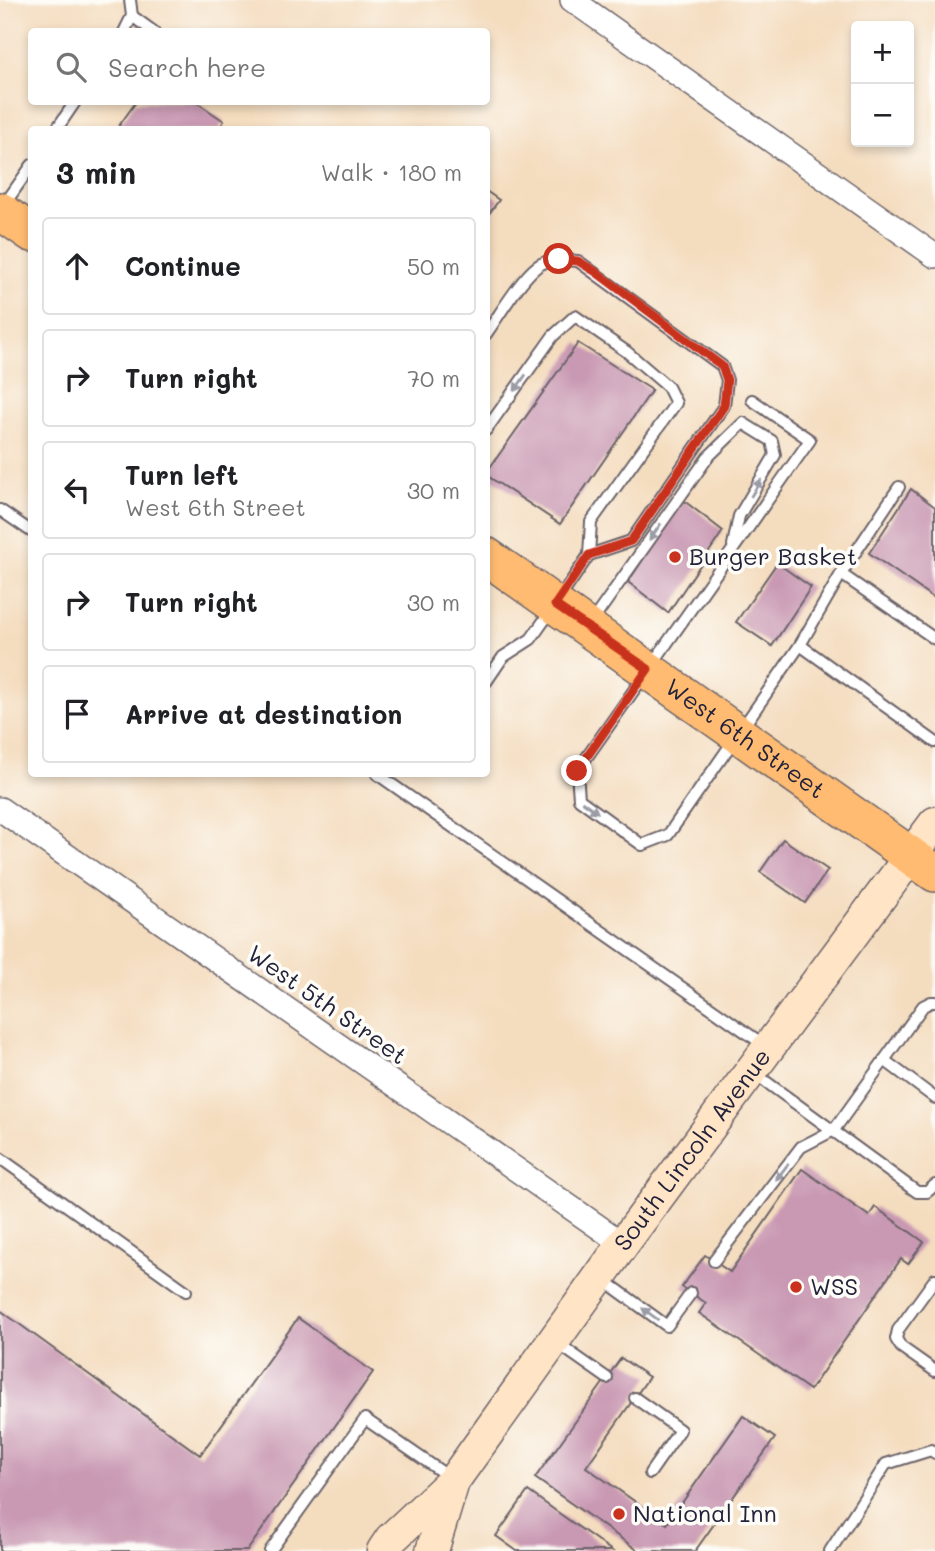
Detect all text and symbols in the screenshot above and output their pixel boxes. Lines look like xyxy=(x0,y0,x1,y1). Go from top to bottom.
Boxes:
map controls xyxy=(851,21,914,147)
button: + xyxy=(851,21,914,84)
search box xyxy=(28,28,490,105)
icon: search xyxy=(52,48,90,86)
text: Search here xyxy=(108,50,266,84)
button: − xyxy=(851,84,914,147)
text: 3 min xyxy=(56,152,136,192)
text: Walk · 180 m xyxy=(321,157,462,187)
route start xyxy=(543,243,574,274)
icon: ahead xyxy=(58,247,96,285)
text: Continue xyxy=(125,249,241,283)
text: 50 m xyxy=(407,251,460,281)
icon: right xyxy=(58,359,96,397)
text: Turn right xyxy=(125,361,258,395)
text: 70 m xyxy=(407,363,460,393)
one-way arrow xyxy=(513,374,527,392)
text: Turn left xyxy=(125,458,238,492)
icon: left xyxy=(58,471,96,509)
text: 30 m xyxy=(407,475,460,505)
one-way arrow xyxy=(749,478,762,497)
text: West 6th Street xyxy=(125,492,306,522)
one-way arrow xyxy=(648,523,662,541)
place label: Burger Basket xyxy=(689,540,857,571)
marker: Burger Basket xyxy=(667,549,683,565)
icon: right xyxy=(58,583,96,621)
text: Turn right xyxy=(125,585,258,619)
text: 30 m xyxy=(407,587,460,617)
street label: West 6th Street xyxy=(660,671,832,805)
icon: arrive xyxy=(58,695,96,733)
text: Arrive at destination xyxy=(125,697,402,731)
route end xyxy=(561,755,592,786)
one-way arrow xyxy=(581,800,599,814)
street label: West 5th Street xyxy=(242,937,414,1070)
street label: South Lincoln Avenue xyxy=(606,1042,777,1257)
one-way arrow xyxy=(775,1163,789,1181)
place label: WSS xyxy=(810,1270,858,1301)
marker: WSS xyxy=(788,1279,804,1295)
one-way arrow xyxy=(641,1307,659,1321)
place label: National Inn xyxy=(633,1497,777,1528)
marker: National Inn xyxy=(611,1506,627,1522)

